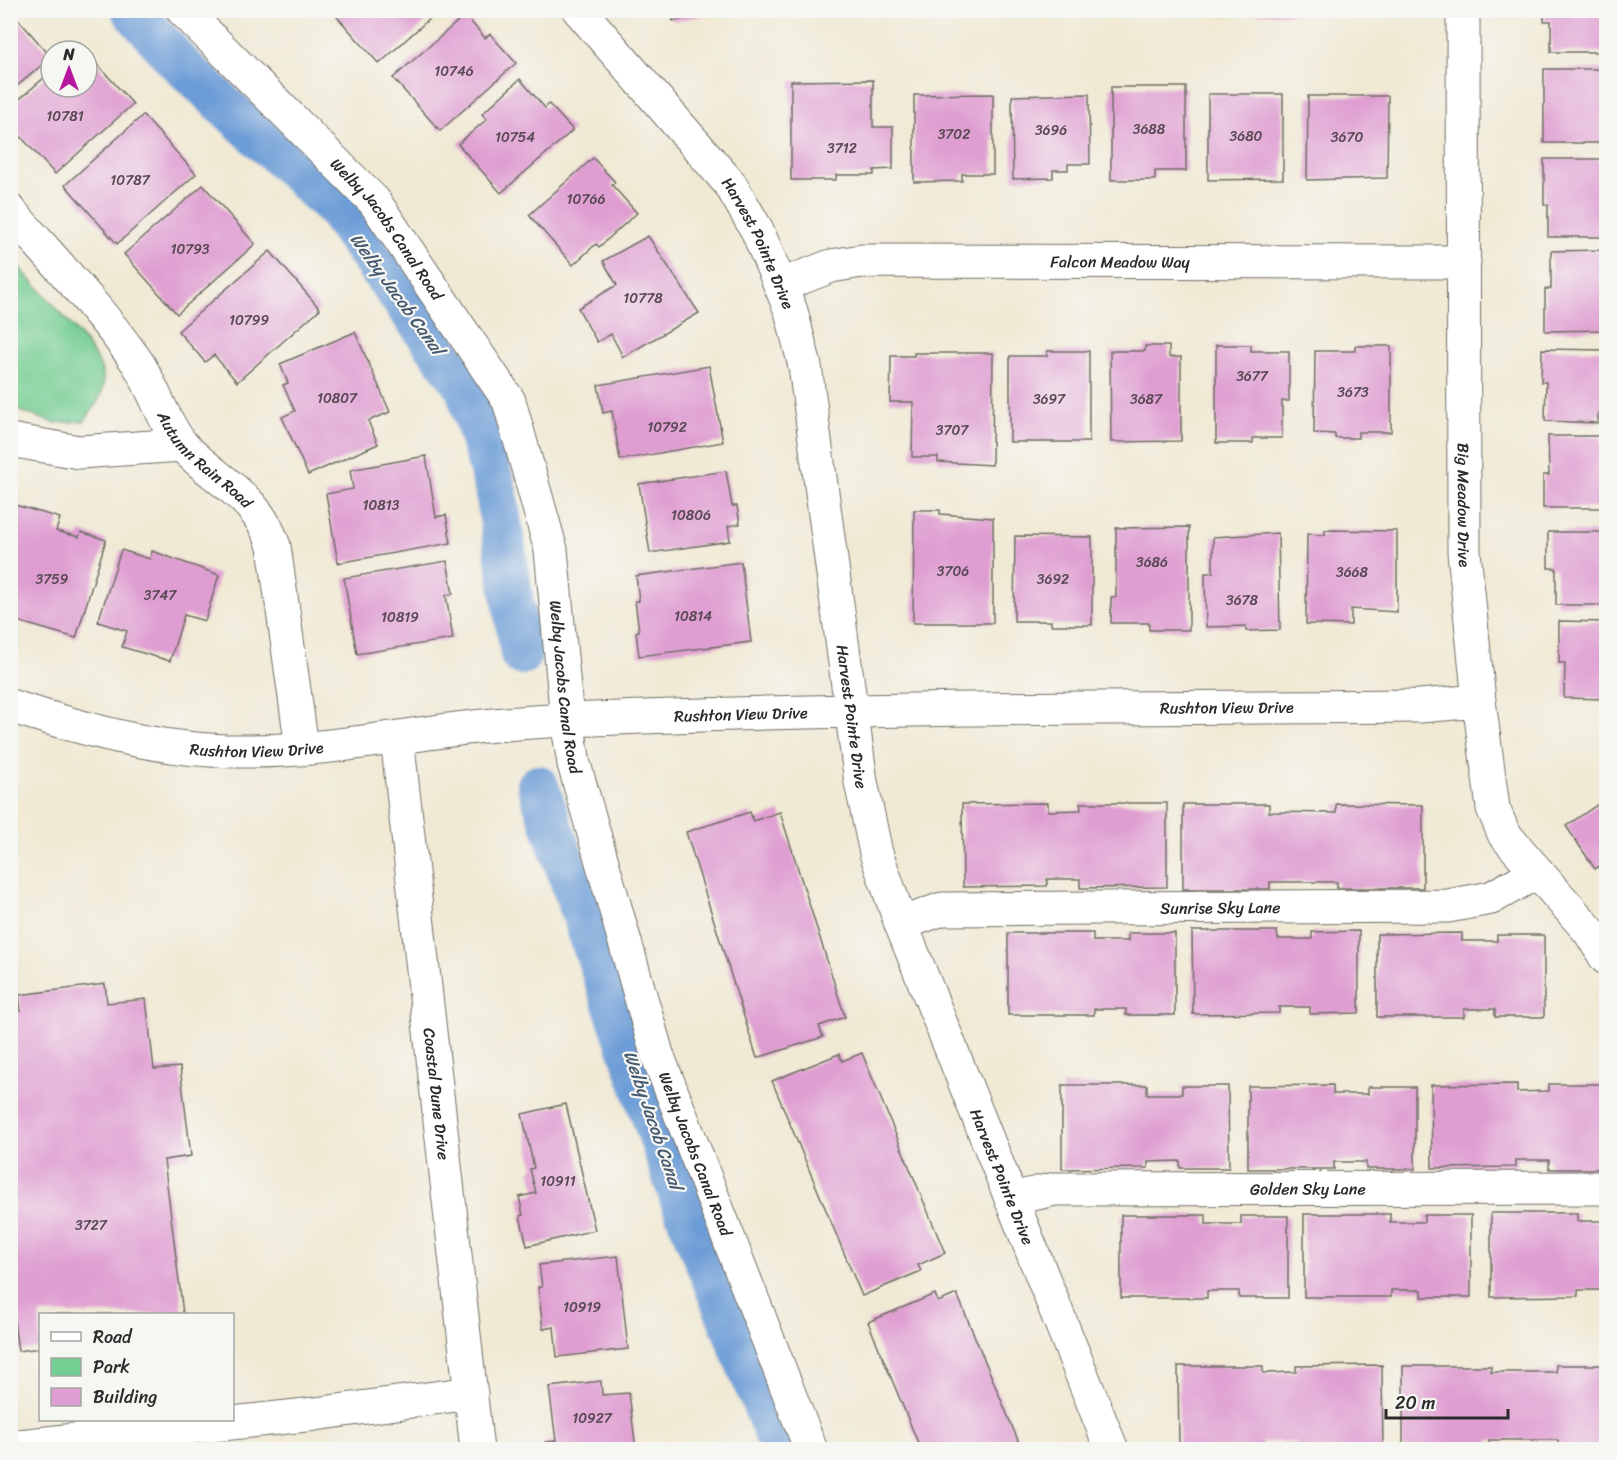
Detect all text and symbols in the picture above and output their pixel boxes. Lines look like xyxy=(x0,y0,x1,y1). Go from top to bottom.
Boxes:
north arrow xyxy=(39,39,99,99)
text: N xyxy=(62,40,75,69)
house number: 10746 xyxy=(434,59,474,84)
house number: 10781 xyxy=(46,104,84,129)
house number: 3688 xyxy=(1133,117,1166,142)
house number: 3696 xyxy=(1035,118,1067,143)
house number: 3702 xyxy=(938,122,970,147)
house number: 3680 xyxy=(1230,124,1263,149)
house number: 10754 xyxy=(495,125,535,150)
house number: 3670 xyxy=(1331,125,1363,150)
house number: 3712 xyxy=(827,136,857,161)
street label: Welby Jacobs Canal Road xyxy=(323,151,452,308)
house number: 10787 xyxy=(110,168,151,193)
street label: Harvest Pointe Drive xyxy=(714,170,803,314)
house number: 10766 xyxy=(567,187,605,212)
water label: Welby Jacob Canal xyxy=(341,226,455,365)
house number: 10793 xyxy=(170,237,210,262)
street label: Falcon Meadow Way xyxy=(1050,247,1191,277)
house number: 10778 xyxy=(623,286,663,311)
house number: 10799 xyxy=(229,308,269,333)
house number: 3677 xyxy=(1236,364,1269,389)
house number: 3673 xyxy=(1337,380,1369,405)
house number: 10807 xyxy=(317,386,358,411)
house number: 3697 xyxy=(1033,387,1066,412)
house number: 3687 xyxy=(1130,387,1163,412)
street label: Autumn Rain Road xyxy=(148,405,261,516)
house number: 10792 xyxy=(647,415,687,440)
house number: 3707 xyxy=(936,418,969,443)
street label: Big Meadow Drive xyxy=(1449,443,1479,569)
house number: 10813 xyxy=(363,493,400,518)
house number: 10806 xyxy=(671,503,711,528)
house number: 3686 xyxy=(1136,550,1168,575)
house number: 3706 xyxy=(937,559,969,584)
house number: 3668 xyxy=(1336,560,1369,585)
house number: 3759 xyxy=(36,567,69,592)
house number: 3692 xyxy=(1037,567,1069,592)
house number: 3747 xyxy=(144,583,177,608)
house number: 3678 xyxy=(1226,588,1259,613)
street label: Welby Jacobs Canal Road xyxy=(541,599,591,779)
house number: 10814 xyxy=(674,604,712,629)
house number: 10819 xyxy=(381,605,419,630)
street label: Harvest Pointe Drive xyxy=(828,643,876,791)
street label: Rushton View Drive xyxy=(1160,693,1294,722)
street label: Rushton View Drive xyxy=(674,698,808,731)
street label: Rushton View Drive xyxy=(189,733,325,766)
street label: Sunrise Sky Lane xyxy=(1160,893,1280,923)
street label: Coastal Dune Drive xyxy=(415,1026,458,1161)
water label: Welby Jacob Canal xyxy=(614,1046,693,1197)
street label: Welby Jacobs Canal Road xyxy=(650,1067,741,1242)
street label: Harvest Pointe Drive xyxy=(961,1104,1042,1249)
house number: 10911 xyxy=(540,1169,576,1194)
street label: Golden Sky Lane xyxy=(1250,1174,1366,1204)
house number: 3727 xyxy=(75,1213,108,1238)
house number: 10919 xyxy=(563,1295,601,1320)
legend xyxy=(39,1313,234,1421)
text: Road xyxy=(93,1321,133,1353)
text: Park xyxy=(93,1351,130,1383)
text: Building xyxy=(93,1381,157,1413)
scale bar xyxy=(1386,1382,1508,1420)
text: 20 m xyxy=(1395,1387,1435,1419)
house number: 10927 xyxy=(572,1406,613,1431)

